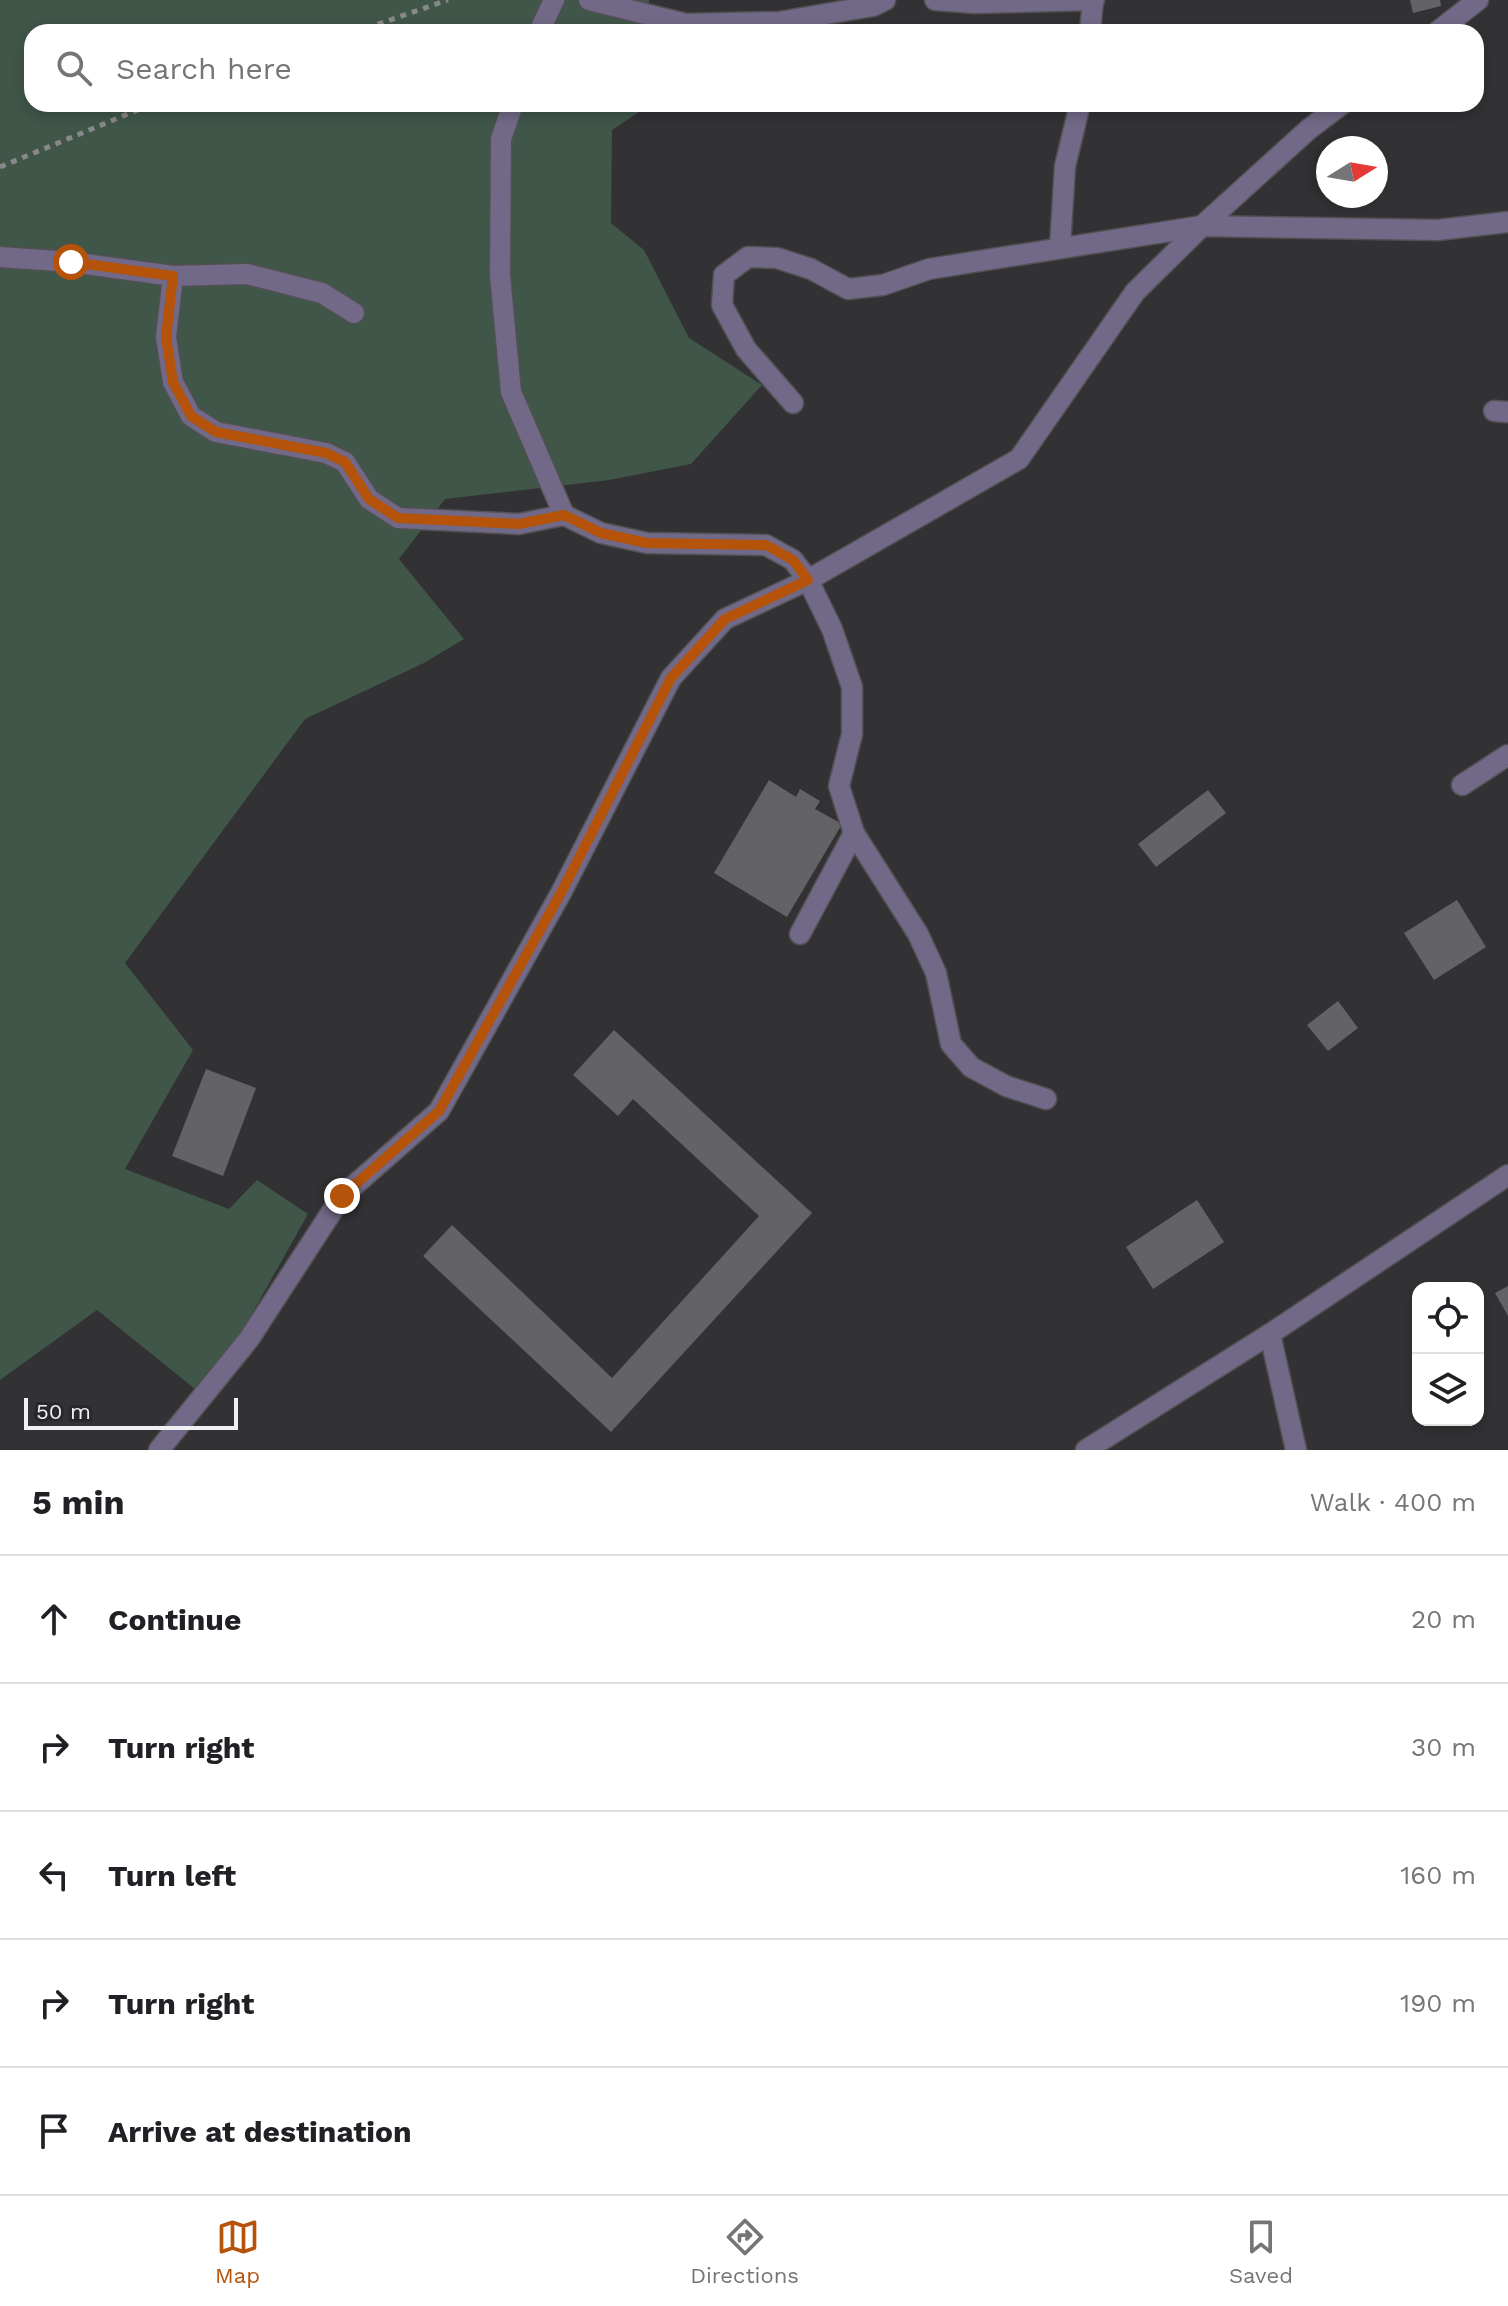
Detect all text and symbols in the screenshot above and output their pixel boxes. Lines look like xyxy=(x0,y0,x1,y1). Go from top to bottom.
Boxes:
search box xyxy=(24,24,1484,112)
icon: search xyxy=(52,46,96,90)
text: Search here xyxy=(116,51,292,86)
north arrow xyxy=(1316,136,1388,208)
route start xyxy=(53,244,89,280)
route end xyxy=(324,1178,360,1214)
map controls xyxy=(1412,1282,1484,1426)
button: locate xyxy=(1412,1282,1484,1354)
button: layers xyxy=(1412,1354,1484,1426)
scale bar xyxy=(24,1394,238,1430)
text: 50 m xyxy=(36,1399,91,1424)
text: 5 min xyxy=(32,1482,125,1522)
text: Walk · 400 m xyxy=(1310,1487,1476,1517)
icon: ahead xyxy=(32,1597,76,1641)
text: Continue xyxy=(108,1602,241,1637)
text: 20 m xyxy=(1411,1604,1476,1634)
icon: right xyxy=(32,1725,76,1769)
text: Turn right xyxy=(108,1730,254,1765)
text: 30 m xyxy=(1411,1732,1476,1762)
icon: left xyxy=(32,1853,76,1897)
text: Turn left xyxy=(108,1858,236,1893)
text: 160 m xyxy=(1400,1860,1476,1890)
icon: right xyxy=(32,1981,76,2025)
text: Turn right xyxy=(108,1986,254,2021)
text: 190 m xyxy=(1400,1988,1476,2018)
icon: arrive xyxy=(32,2109,76,2153)
text: Arrive at destination xyxy=(108,2114,412,2149)
tab: Map xyxy=(215,2215,260,2288)
tab: Directions xyxy=(690,2215,799,2288)
tab: Saved xyxy=(1229,2215,1293,2288)

